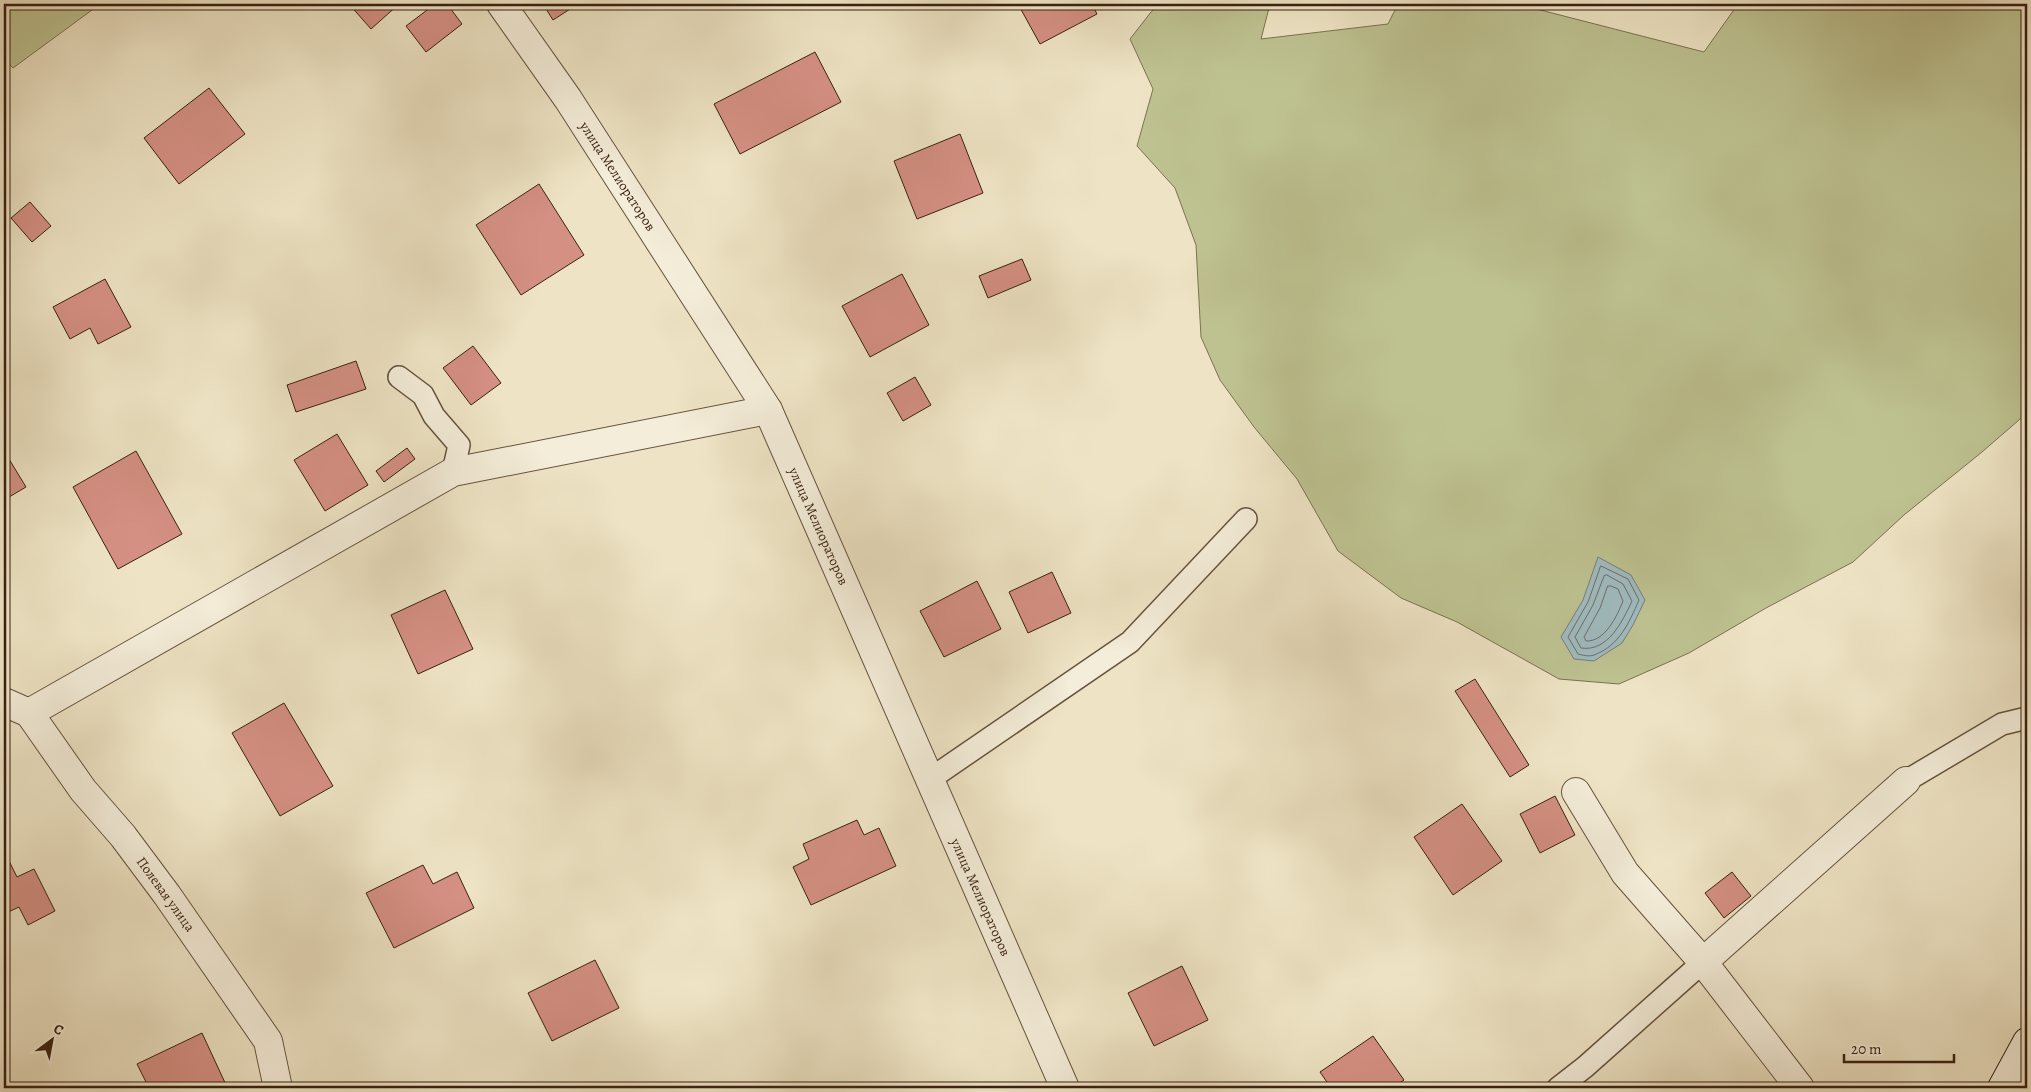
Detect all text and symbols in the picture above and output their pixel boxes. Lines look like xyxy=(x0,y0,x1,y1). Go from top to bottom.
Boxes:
street label: улица Мелиораторов xyxy=(575,117,660,235)
street label: улица Мелиораторов xyxy=(784,463,853,588)
street label: улица Мелиораторов xyxy=(946,834,1015,959)
street label: Полевая улица xyxy=(132,853,200,936)
north arrow xyxy=(28,1014,78,1064)
text: С xyxy=(50,1019,68,1040)
scale bar xyxy=(1844,1032,1954,1064)
text: 20 m xyxy=(1851,1039,1882,1059)

